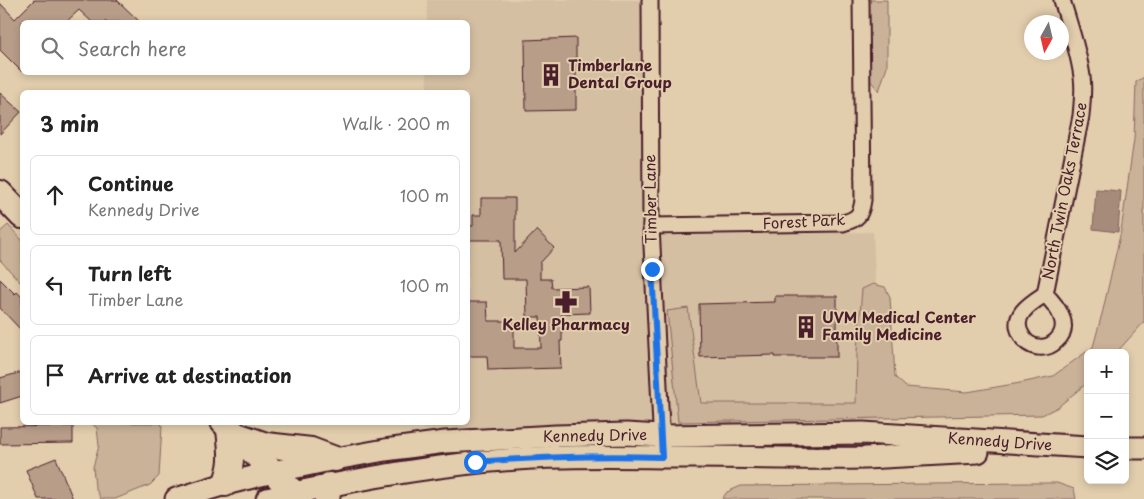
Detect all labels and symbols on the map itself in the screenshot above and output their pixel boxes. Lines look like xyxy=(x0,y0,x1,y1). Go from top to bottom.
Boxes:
north arrow xyxy=(1024,15,1069,60)
place label: Timberlane Dental Group xyxy=(568,53,672,93)
building icon: Timberlane Dental Group xyxy=(538,62,564,88)
street label: North Twin Oaks Terrace xyxy=(1035,100,1092,281)
street label: Timber Lane xyxy=(637,154,662,244)
street label: Forest Park xyxy=(762,207,846,234)
route end xyxy=(641,258,664,281)
pharmacy icon: Kelley Pharmacy xyxy=(553,289,579,315)
place label: UVM Medical Center Family Medicine xyxy=(822,305,976,345)
place label: Kelley Pharmacy xyxy=(502,312,630,335)
building icon: UVM Medical Center Family Medicine xyxy=(793,314,819,340)
street label: Kennedy Drive xyxy=(543,422,647,447)
street label: Kennedy Drive xyxy=(947,425,1053,456)
route start xyxy=(464,451,487,474)

